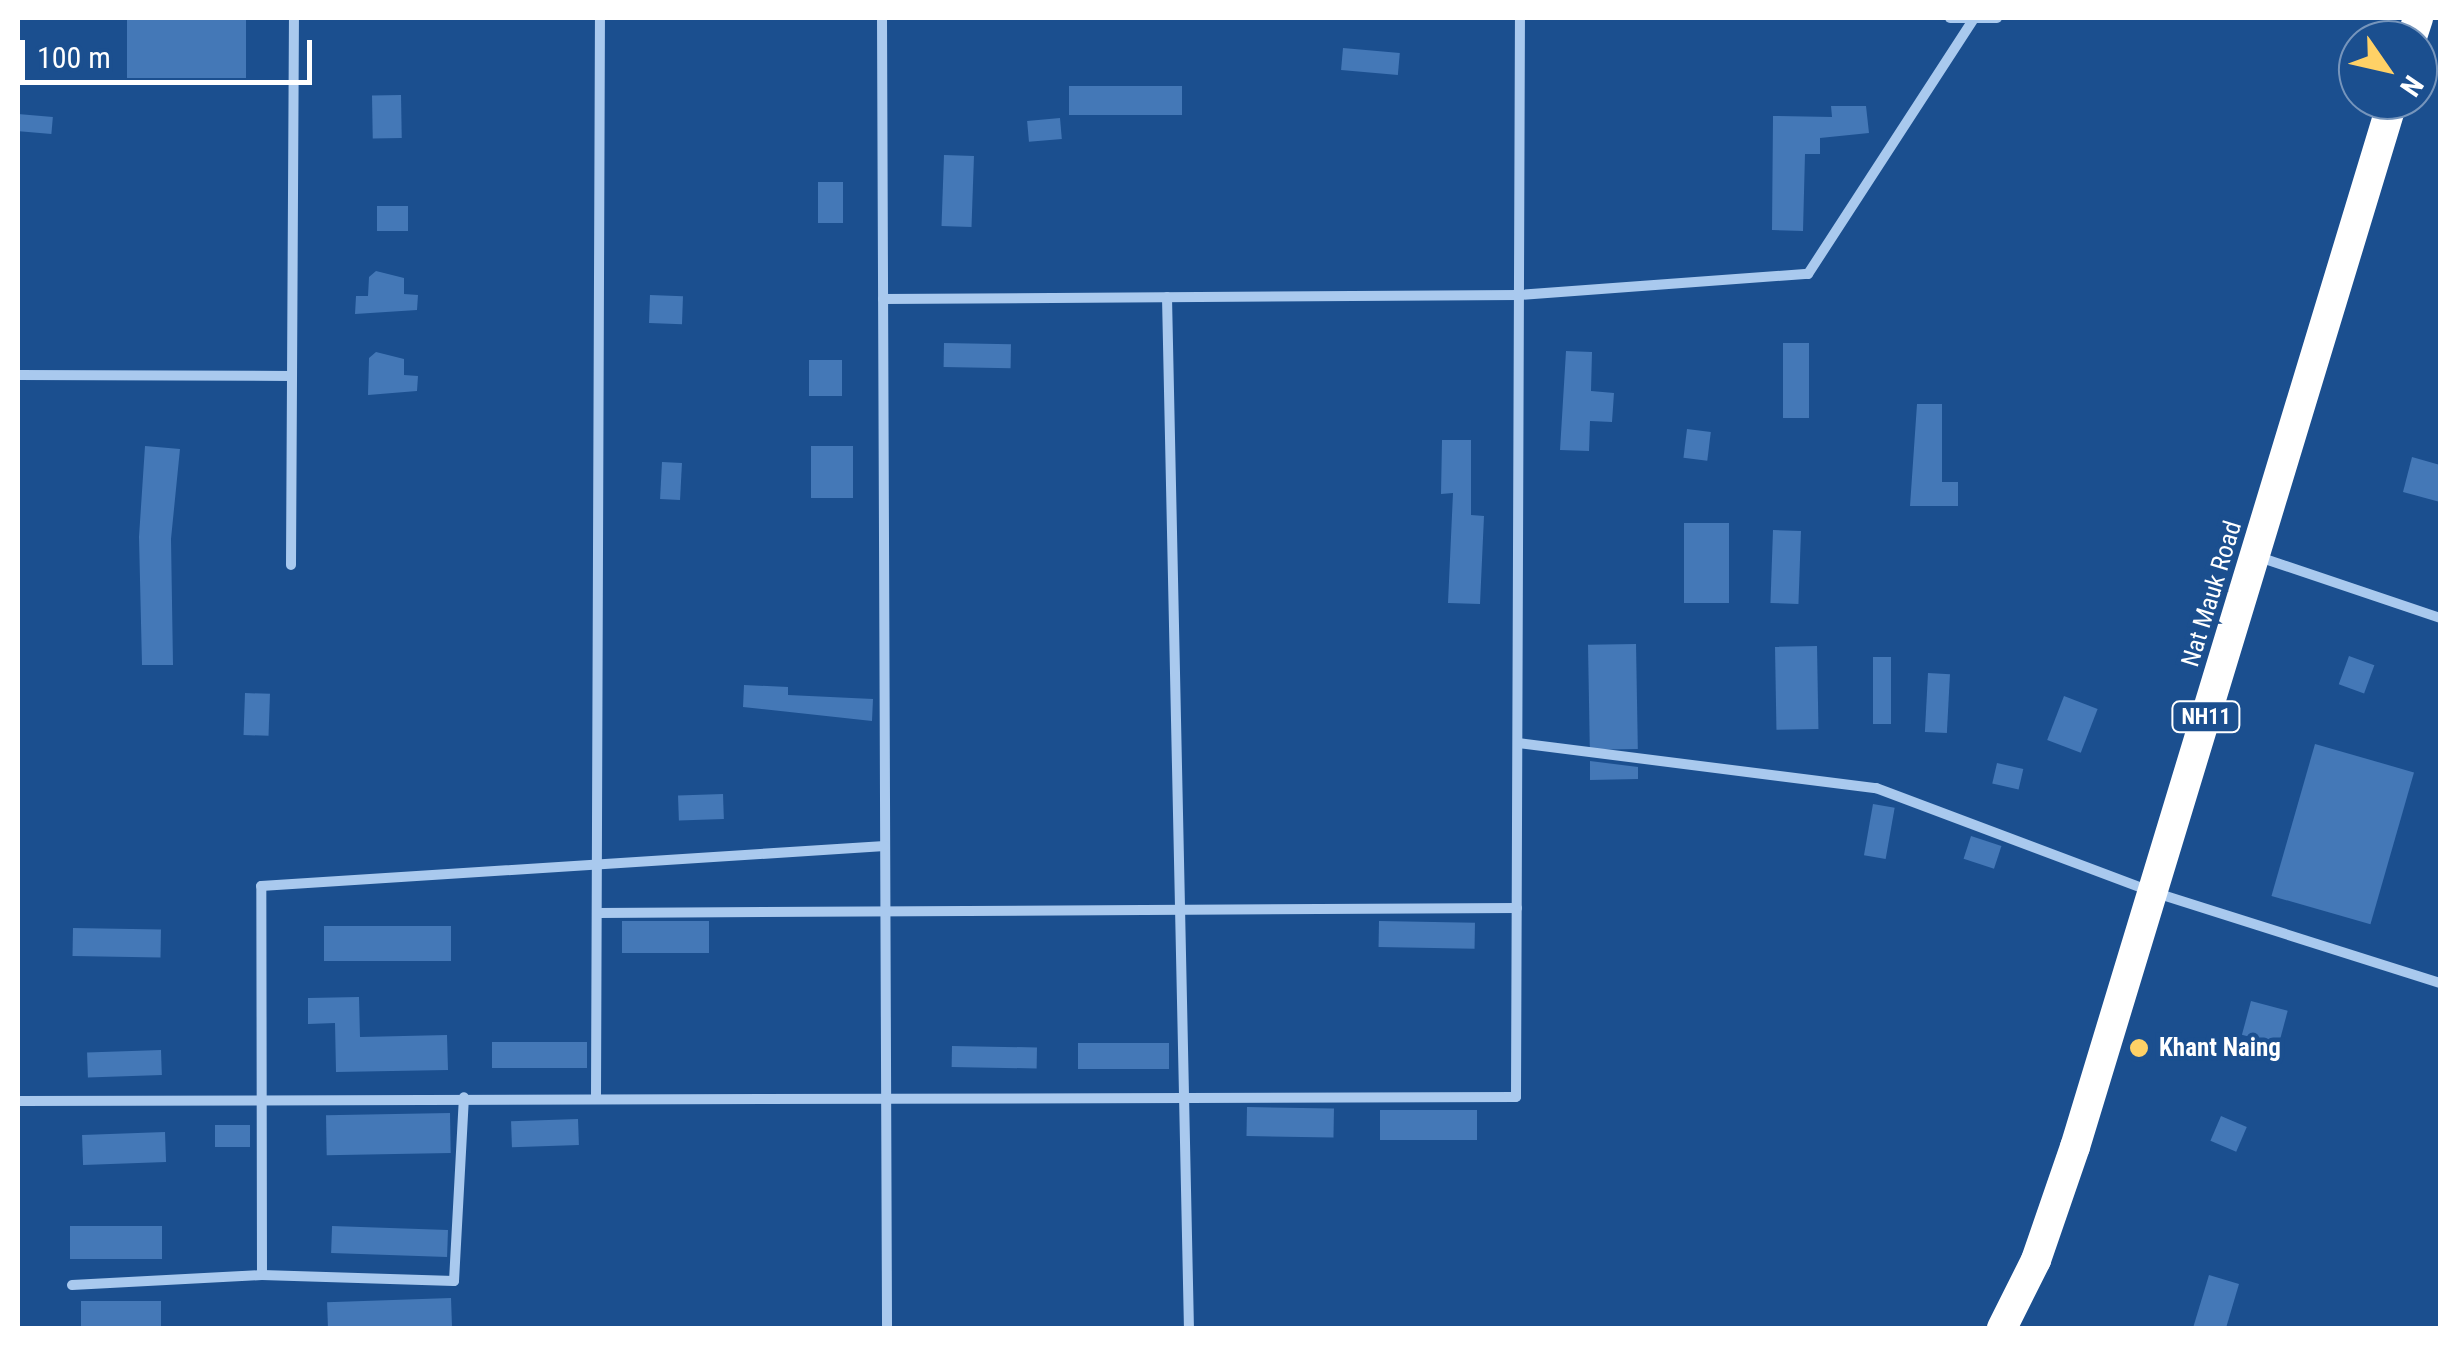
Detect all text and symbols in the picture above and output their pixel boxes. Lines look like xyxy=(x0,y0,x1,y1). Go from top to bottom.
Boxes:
scale bar xyxy=(25,20,318,82)
north arrow xyxy=(2338,20,2438,120)
text: 100 m xyxy=(37,40,111,75)
text: N xyxy=(2393,70,2430,102)
street label: Nat Mauk Road xyxy=(2176,518,2248,670)
road number: NH11 xyxy=(2171,700,2241,734)
place label: Khant Naing xyxy=(2159,1033,2281,1063)
marker: Khant Naing xyxy=(2128,1037,2150,1059)

